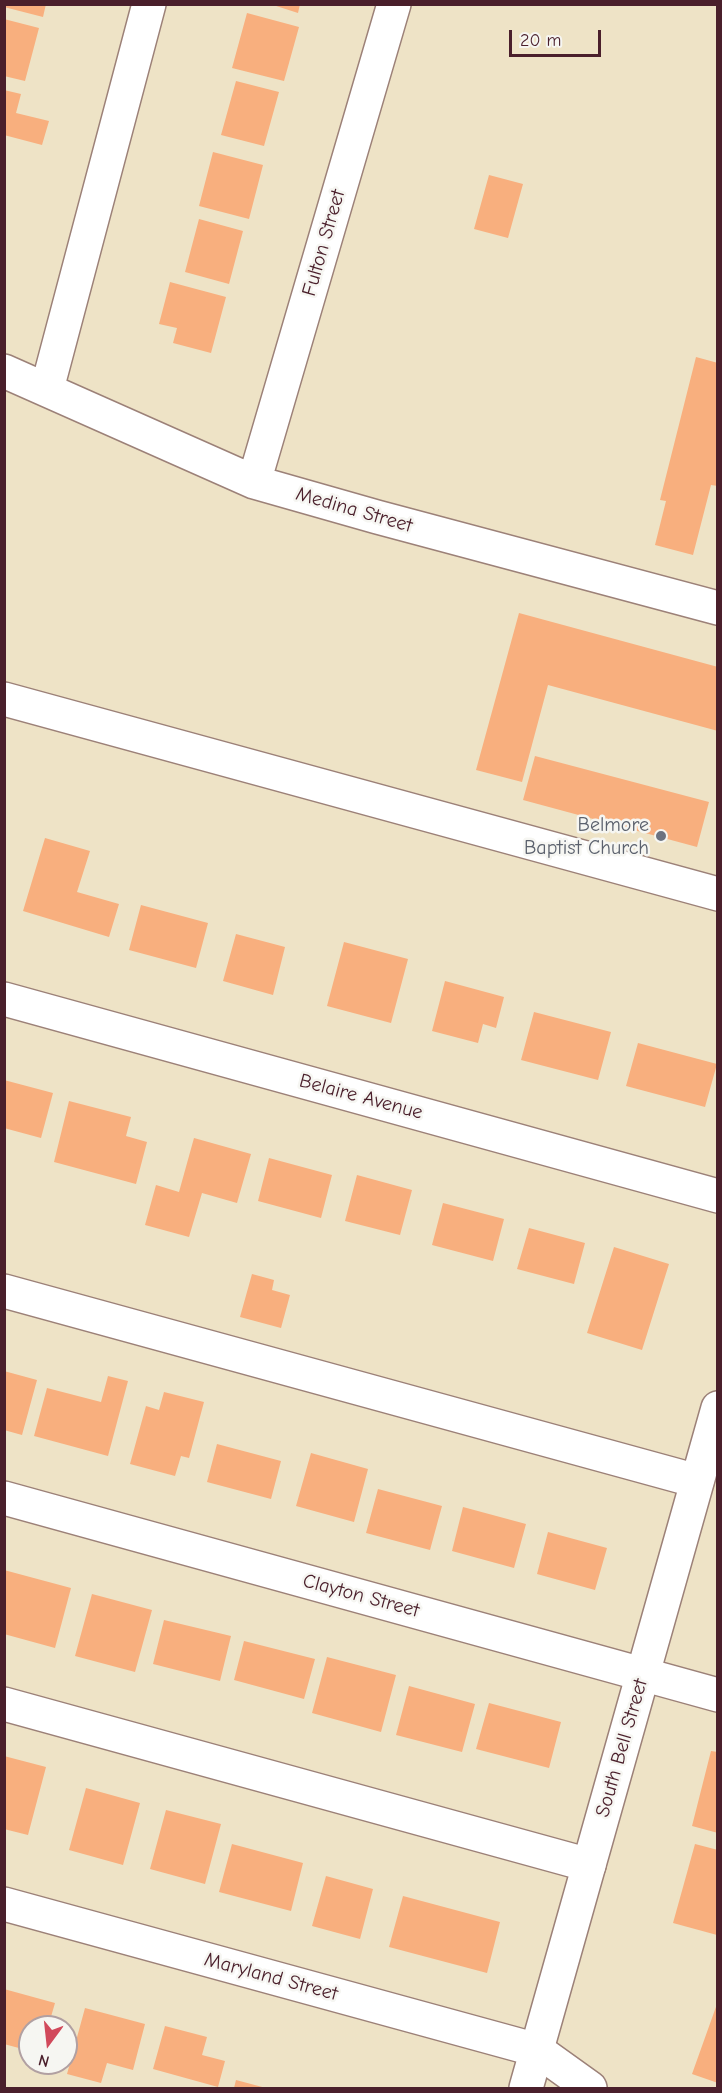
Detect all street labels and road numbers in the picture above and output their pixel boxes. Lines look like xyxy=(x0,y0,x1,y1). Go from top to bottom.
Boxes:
street label: Fulton Street xyxy=(297,187,351,299)
street label: Medina Street xyxy=(293,482,415,538)
street label: Belaire Avenue xyxy=(297,1069,425,1125)
street label: Clayton Street xyxy=(300,1569,422,1623)
street label: South Bell Street xyxy=(591,1676,653,1820)
street label: Maryland Street xyxy=(202,1948,340,2006)

